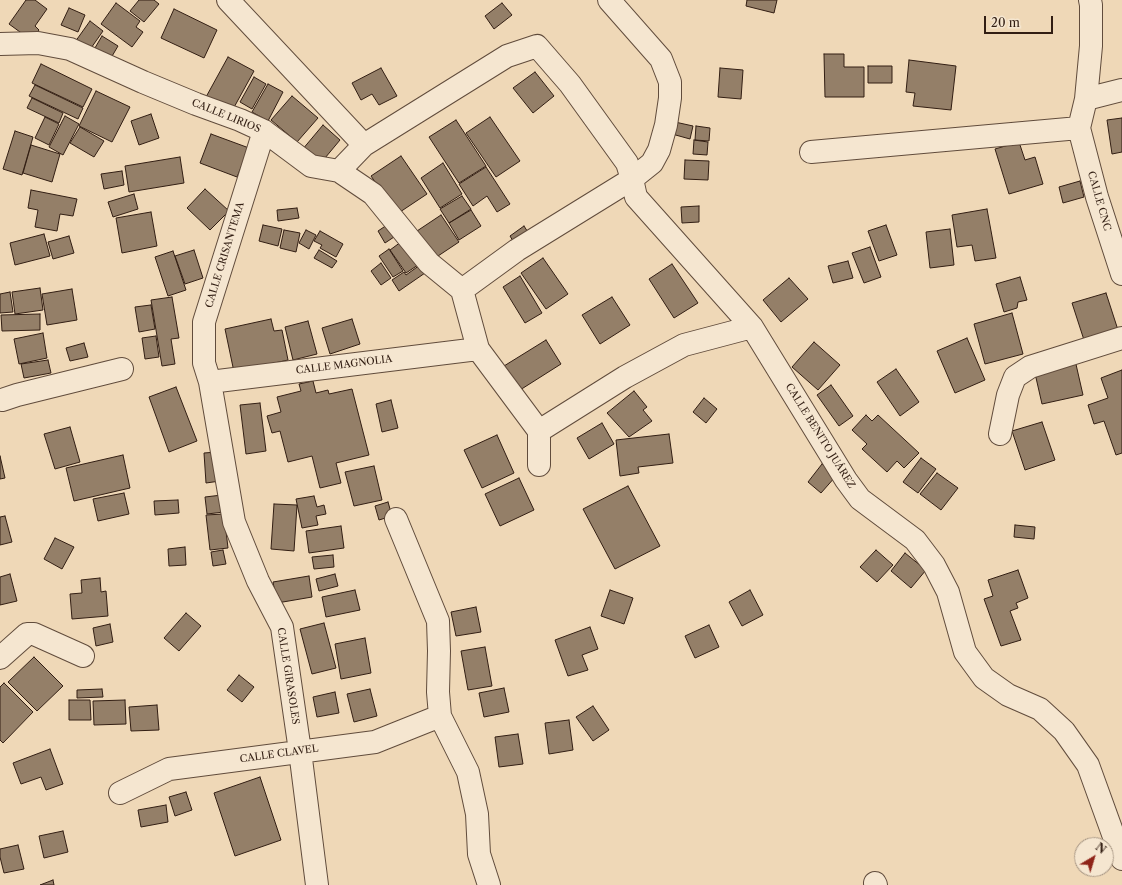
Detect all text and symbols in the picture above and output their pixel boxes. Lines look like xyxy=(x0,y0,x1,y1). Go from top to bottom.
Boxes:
scale bar xyxy=(986,8,1055,34)
text: 20 m xyxy=(991,15,1020,30)
street label: CALLE LIRIOS xyxy=(190,97,262,135)
street label: CALLE CNC xyxy=(1085,170,1113,232)
street label: CALLE CRISANTEMA xyxy=(203,201,247,309)
street label: CALLE MAGNOLIA xyxy=(295,353,393,377)
street label: CALLE BENITO JUÁREZ xyxy=(783,381,857,491)
street label: CALLE GIRASOLES xyxy=(274,627,302,725)
street label: CALLE CLAVEL xyxy=(239,743,319,765)
north arrow xyxy=(1074,837,1114,877)
text: N xyxy=(1093,840,1109,857)

